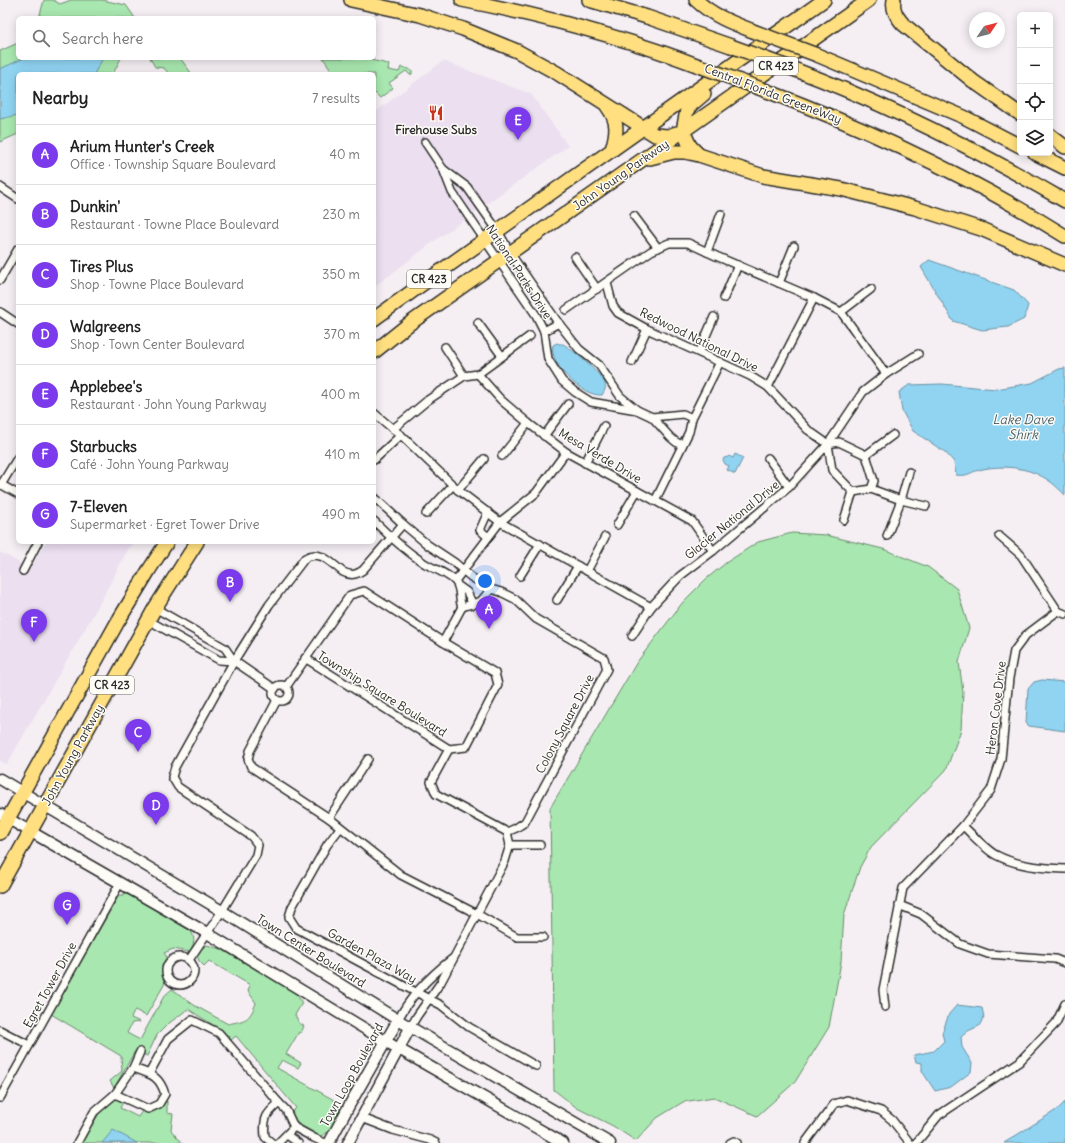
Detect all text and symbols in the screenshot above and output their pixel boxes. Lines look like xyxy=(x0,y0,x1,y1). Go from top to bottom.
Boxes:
north arrow xyxy=(969,12,1005,48)
map controls xyxy=(1017,12,1053,156)
button: + xyxy=(1017,12,1053,48)
search box xyxy=(16,16,376,60)
icon: search xyxy=(30,27,52,49)
text: Search here xyxy=(62,29,143,48)
button: − xyxy=(1017,48,1053,84)
road number: CR 423 xyxy=(754,57,798,75)
street label: Central Florida GreeneWay xyxy=(702,60,844,127)
button: locate xyxy=(1017,84,1053,120)
text: Nearby xyxy=(32,87,88,109)
text: 7 results xyxy=(312,90,360,107)
restaurant icon: Firehouse Subs xyxy=(427,104,445,122)
pin: E xyxy=(505,107,531,140)
button: layers xyxy=(1017,120,1053,156)
place label: Firehouse Subs xyxy=(395,122,477,137)
street label: John Young Parkway xyxy=(570,136,671,213)
text: Arium Hunter's Creek xyxy=(70,137,214,156)
text: A xyxy=(41,146,49,163)
text: 40 m xyxy=(329,146,360,163)
text: Office · Township Square Boulevard xyxy=(70,156,276,173)
text: Dunkin' xyxy=(70,197,120,216)
text: B xyxy=(41,206,49,223)
text: 230 m xyxy=(322,206,360,223)
text: Restaurant · Towne Place Boulevard xyxy=(70,216,279,233)
street label: National Parks Drive xyxy=(483,222,555,322)
text: Tires Plus xyxy=(70,257,133,276)
text: C xyxy=(41,266,49,283)
text: 350 m xyxy=(322,266,360,283)
road number: CR 423 xyxy=(407,270,451,288)
text: Shop · Towne Place Boulevard xyxy=(70,276,244,293)
street label: Redwood National Drive xyxy=(638,304,761,375)
text: Walgreens xyxy=(70,317,141,336)
text: D xyxy=(40,326,50,343)
text: 370 m xyxy=(323,326,360,343)
text: Shop · Town Center Boulevard xyxy=(70,336,245,353)
text: Applebee's xyxy=(70,377,142,396)
text: E xyxy=(41,386,49,403)
text: 400 m xyxy=(321,386,360,403)
text: Restaurant · John Young Parkway xyxy=(70,396,267,413)
water label: Lake Dave Shirk xyxy=(993,411,1054,443)
street label: Mesa Verde Drive xyxy=(556,425,645,486)
text: Starbucks xyxy=(70,437,137,456)
text: F xyxy=(41,446,49,463)
text: 410 m xyxy=(324,446,360,463)
text: Café · John Young Parkway xyxy=(70,456,229,473)
street label: Glacier National Drive xyxy=(681,477,782,562)
text: 7-Eleven xyxy=(70,497,128,516)
text: G xyxy=(40,506,50,523)
text: 490 m xyxy=(322,506,360,523)
text: Supermarket · Egret Tower Drive xyxy=(70,516,259,533)
pin: B xyxy=(217,569,243,602)
your location xyxy=(475,571,495,591)
pin: A xyxy=(476,596,502,629)
pin: F xyxy=(21,609,47,642)
street label: Township Square Boulevard xyxy=(315,648,450,740)
street label: Heron Cove Drive xyxy=(982,660,1009,756)
street label: Colony Square Drive xyxy=(532,672,597,776)
road number: CR 423 xyxy=(90,676,134,694)
street label: John Young Parkway xyxy=(38,701,107,808)
pin: C xyxy=(125,719,151,752)
pin: D xyxy=(143,792,169,825)
pin: G xyxy=(54,892,80,925)
street label: Town Center Boulevard xyxy=(254,911,369,990)
street label: Garden Plaza Way xyxy=(325,925,420,986)
street label: Egret Tower Drive xyxy=(20,939,79,1030)
street label: Town Loop Boulevard xyxy=(317,1020,386,1129)

